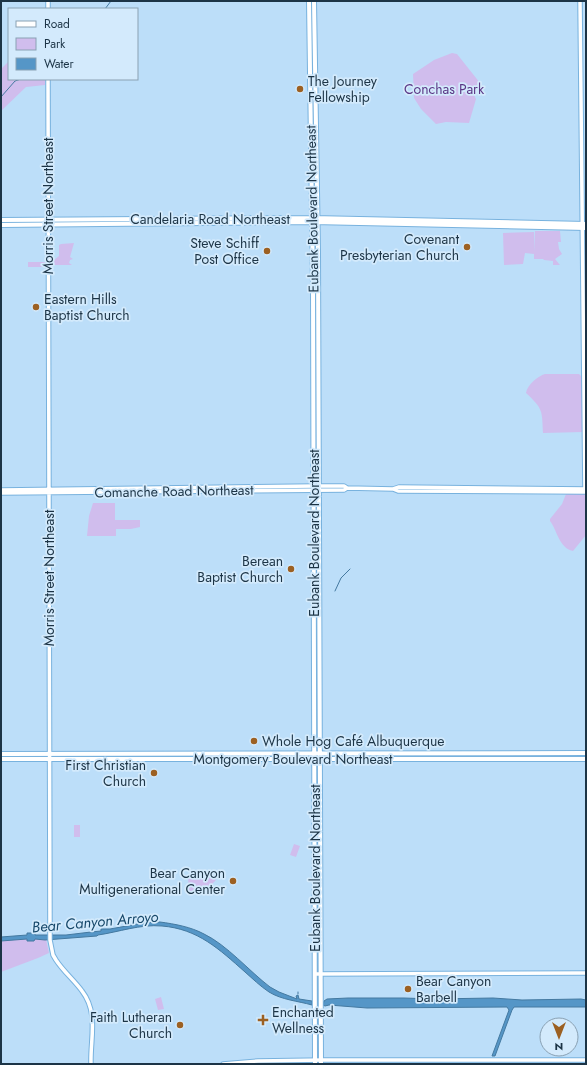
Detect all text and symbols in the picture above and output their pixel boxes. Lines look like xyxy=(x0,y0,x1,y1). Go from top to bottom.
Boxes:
legend xyxy=(8,8,138,80)
text: Road xyxy=(44,15,70,33)
text: Park xyxy=(44,35,66,53)
text: Water xyxy=(44,55,75,73)
place label: The Journey Fellowship xyxy=(308,71,378,107)
park label: Conchas Park xyxy=(404,79,485,99)
marker: The Journey Fellowship xyxy=(295,84,305,94)
street label: Eubank Boulevard Northeast xyxy=(301,125,323,293)
street label: Morris Street Northeast xyxy=(38,137,58,274)
street label: Candelaria Road Northeast xyxy=(130,209,290,229)
place label: Covenant Presbyterian Church xyxy=(340,229,460,265)
place label: Steve Schiff Post Office xyxy=(190,233,260,269)
marker: Covenant Presbyterian Church xyxy=(462,242,472,252)
marker: Steve Schiff Post Office xyxy=(262,246,272,256)
place label: Eastern Hills Baptist Church xyxy=(44,289,130,325)
marker: Eastern Hills Baptist Church xyxy=(31,302,41,312)
street label: Eubank Boulevard Northeast xyxy=(304,449,324,617)
street label: Comanche Road Northeast xyxy=(94,480,254,502)
street label: Morris Street Northeast xyxy=(39,509,59,646)
place label: Berean Baptist Church xyxy=(197,551,283,587)
marker: Berean Baptist Church xyxy=(286,564,296,574)
place label: Whole Hog Café Albuquerque xyxy=(262,731,445,751)
marker: Whole Hog Café Albuquerque xyxy=(249,736,259,746)
street label: Montgomery Boulevard Northeast xyxy=(194,749,393,769)
place label: First Christian Church xyxy=(65,755,146,791)
marker: First Christian Church xyxy=(149,768,159,778)
street label: Eubank Boulevard Northeast xyxy=(305,784,325,952)
place label: Bear Canyon Multigenerational Center xyxy=(79,863,225,899)
marker: Bear Canyon Multigenerational Center xyxy=(228,876,238,886)
water label: Bear Canyon Arroyo xyxy=(31,906,159,938)
place label: Bear Canyon Barbell xyxy=(416,971,491,1007)
marker: Bear Canyon Barbell xyxy=(403,984,413,994)
place label: Enchanted Wellness xyxy=(272,1002,334,1038)
place label: Faith Lutheran Church xyxy=(90,1007,172,1043)
marker: Enchanted Wellness xyxy=(257,1014,269,1026)
north arrow xyxy=(539,1017,579,1057)
marker: Faith Lutheran Church xyxy=(175,1020,185,1030)
text: N xyxy=(555,1039,563,1055)

